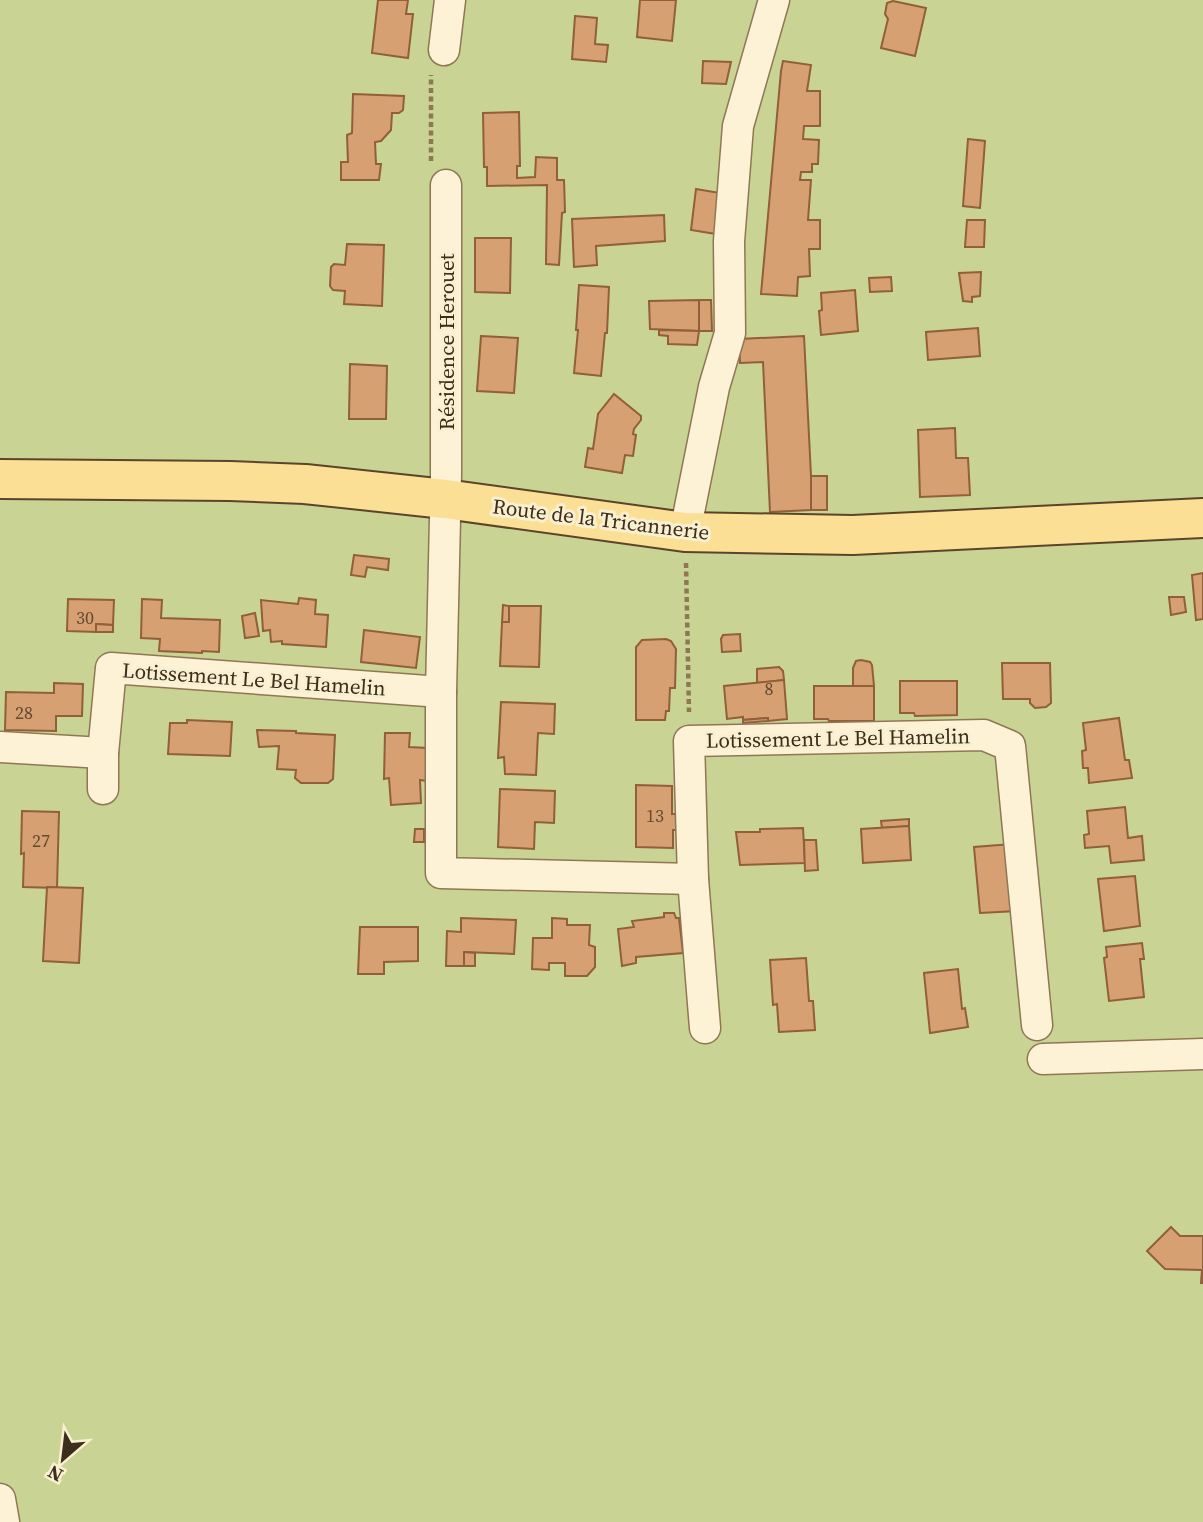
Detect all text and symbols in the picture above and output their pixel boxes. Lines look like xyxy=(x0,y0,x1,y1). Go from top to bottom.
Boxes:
street label: Résidence Herouet xyxy=(432,253,461,431)
street label: Route de la Tricannerie xyxy=(491,491,711,547)
house number: 30 xyxy=(76,605,94,630)
street label: Lotissement Le Bel Hamelin xyxy=(121,655,387,703)
house number: 8 xyxy=(765,676,774,701)
house number: 28 xyxy=(15,700,33,725)
street label: Lotissement Le Bel Hamelin xyxy=(706,721,971,755)
house number: 13 xyxy=(646,803,664,828)
house number: 27 xyxy=(32,828,50,853)
north arrow xyxy=(28,1424,98,1494)
text: N xyxy=(43,1459,67,1489)

